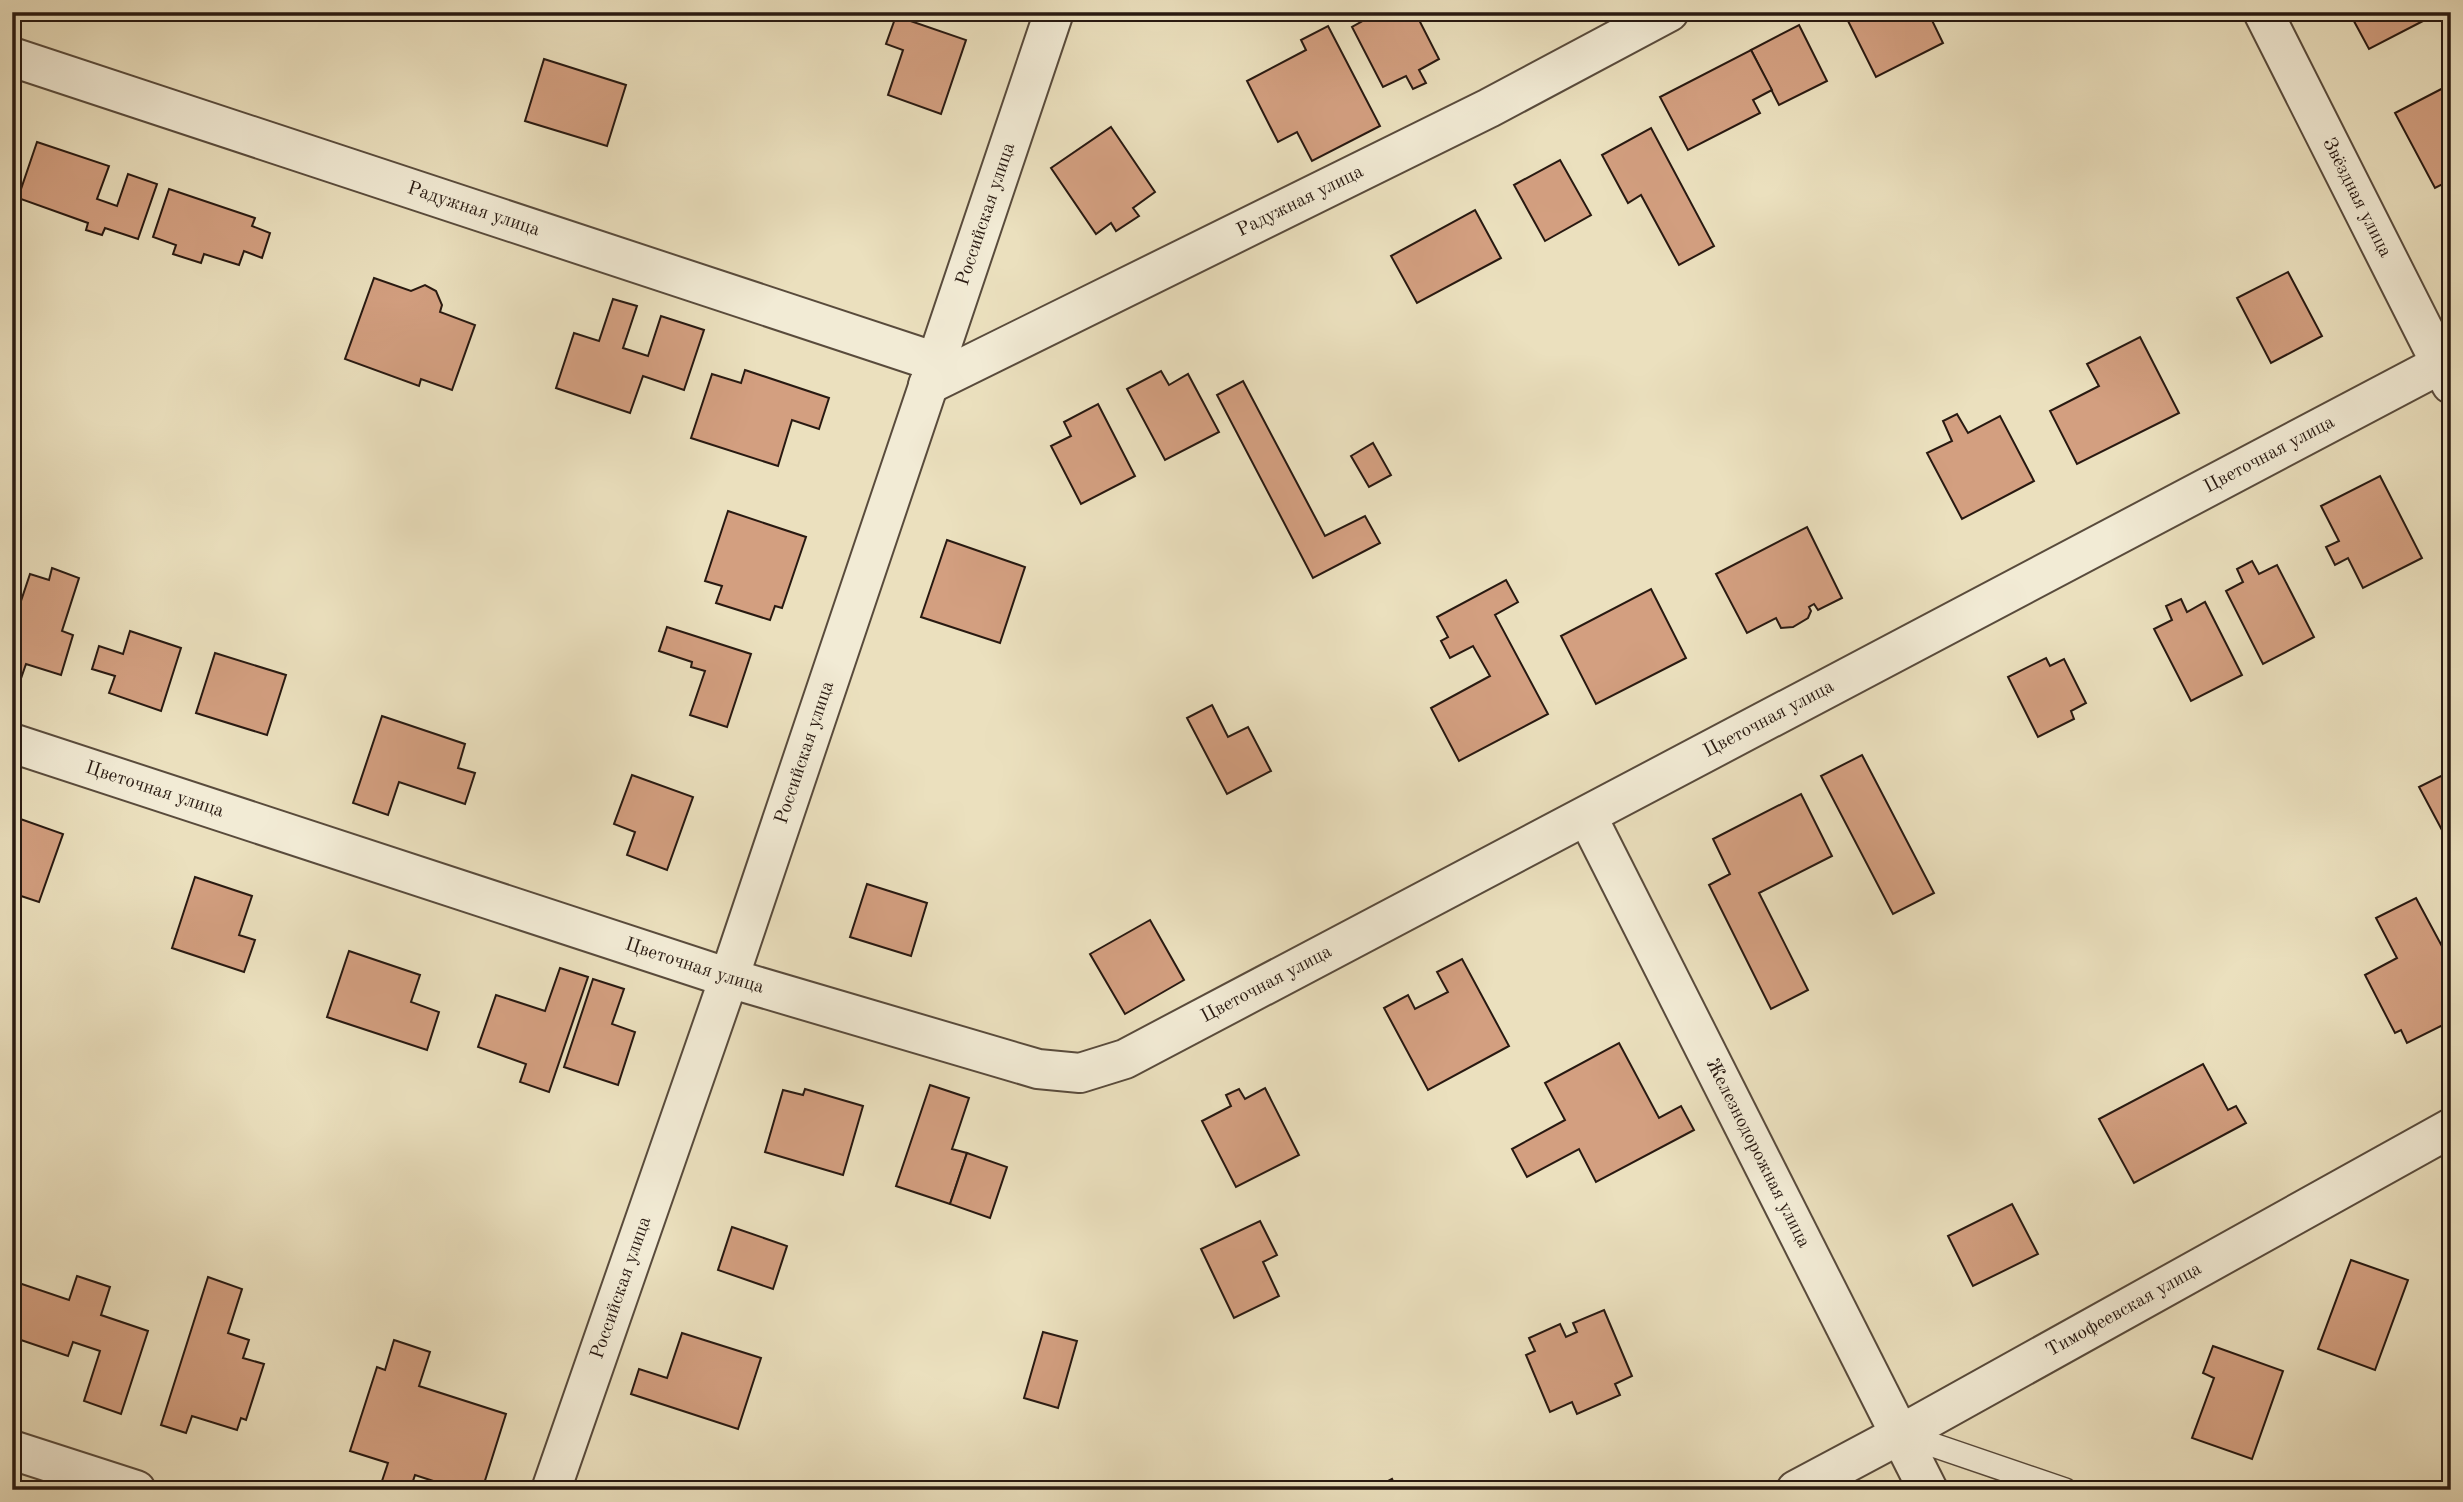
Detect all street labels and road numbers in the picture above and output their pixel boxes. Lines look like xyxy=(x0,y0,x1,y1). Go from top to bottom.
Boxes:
street label: Звёздная улица xyxy=(2319,135,2395,261)
street label: Российская улица xyxy=(953,140,1019,288)
street label: Радужная улица xyxy=(1234,162,1367,240)
street label: Радужная улица xyxy=(405,179,543,240)
street label: Цветочная улица xyxy=(2201,412,2338,497)
street label: Цветочная улица xyxy=(1700,677,1838,761)
street label: Российская улица xyxy=(772,678,838,826)
street label: Цветочная улица xyxy=(83,758,227,821)
street label: Цветочная улица xyxy=(623,935,767,997)
street label: Цветочная улица xyxy=(1198,942,1335,1026)
street label: Железнодорожная улица xyxy=(1702,1056,1814,1251)
street label: Российская улица xyxy=(588,1214,655,1362)
street label: Тимофеевская улица xyxy=(2043,1259,2205,1361)

